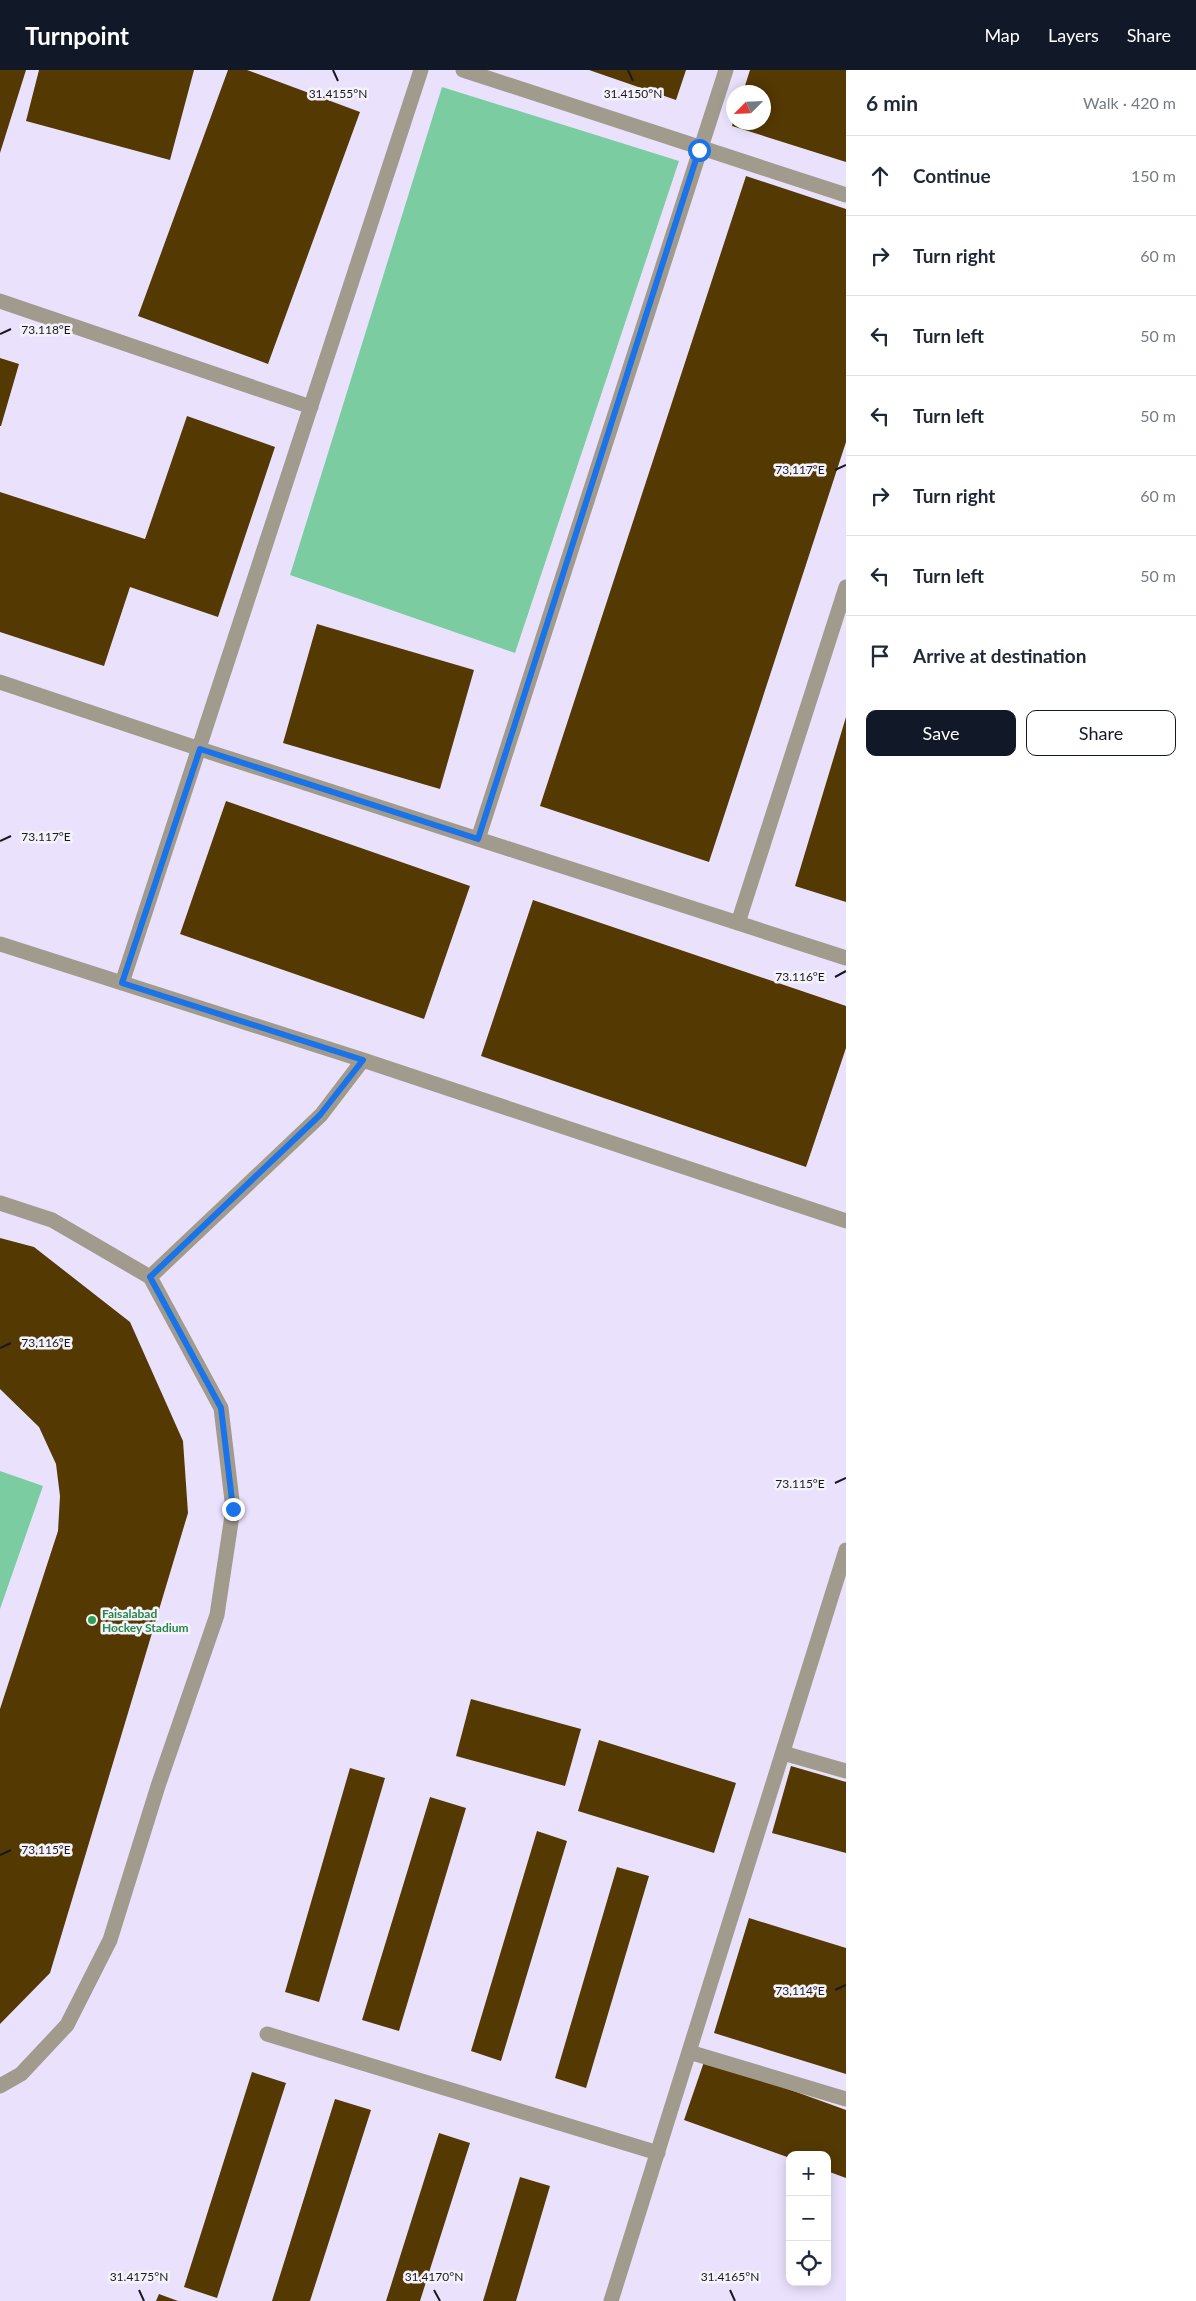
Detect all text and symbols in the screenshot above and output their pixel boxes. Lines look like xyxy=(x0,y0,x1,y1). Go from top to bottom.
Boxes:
text: Turnpoint xyxy=(25,21,129,50)
text: Map xyxy=(984,24,1020,46)
text: Layers xyxy=(1048,24,1099,46)
text: Share xyxy=(1127,24,1171,46)
north arrow xyxy=(726,85,771,130)
text: 31.4155°N xyxy=(309,86,367,101)
text: 31.4150°N xyxy=(604,86,662,101)
text: 6 min xyxy=(866,90,918,115)
text: Walk · 420 m xyxy=(1083,93,1176,112)
route start xyxy=(688,139,711,162)
icon: ahead xyxy=(866,162,894,190)
text: Continue xyxy=(913,164,991,187)
text: 150 m xyxy=(1131,166,1176,185)
icon: right xyxy=(866,242,894,270)
text: Turn right xyxy=(913,244,995,267)
text: 60 m xyxy=(1140,246,1176,265)
text: 73.118°E xyxy=(21,322,71,337)
icon: left xyxy=(866,322,894,350)
text: Turn left xyxy=(913,324,984,347)
text: 50 m xyxy=(1140,326,1176,345)
icon: left xyxy=(866,402,894,430)
text: Turn left xyxy=(913,404,984,427)
text: 50 m xyxy=(1140,406,1176,425)
text: 73.117°E xyxy=(775,462,825,477)
icon: right xyxy=(866,482,894,510)
text: Turn right xyxy=(913,484,995,507)
text: 60 m xyxy=(1140,486,1176,505)
icon: left xyxy=(866,562,894,590)
text: Turn left xyxy=(913,564,984,587)
text: 50 m xyxy=(1140,566,1176,585)
icon: arrive xyxy=(866,642,894,670)
text: Arrive at destination xyxy=(913,644,1086,667)
button: Save xyxy=(866,710,1016,756)
button: Share xyxy=(1026,710,1176,756)
text: 73.117°E xyxy=(21,829,71,844)
text: 73.116°E xyxy=(775,969,825,984)
text: 73.116°E xyxy=(21,1335,71,1350)
text: 73.115°E xyxy=(775,1476,825,1491)
route end xyxy=(222,1498,245,1521)
place label: Faisalabad Hockey Stadium xyxy=(102,1606,189,1635)
marker: Faisalabad Hockey Stadium xyxy=(86,1614,98,1626)
text: 73.115°E xyxy=(21,1842,71,1857)
text: 73.114°E xyxy=(775,1983,825,1998)
map controls xyxy=(786,2151,831,2286)
button: + xyxy=(786,2151,831,2196)
button: − xyxy=(786,2196,831,2241)
button: locate xyxy=(786,2241,831,2286)
text: 31.4175°N xyxy=(110,2269,168,2284)
text: 31.4170°N xyxy=(405,2269,463,2284)
text: 31.4165°N xyxy=(701,2269,759,2284)

